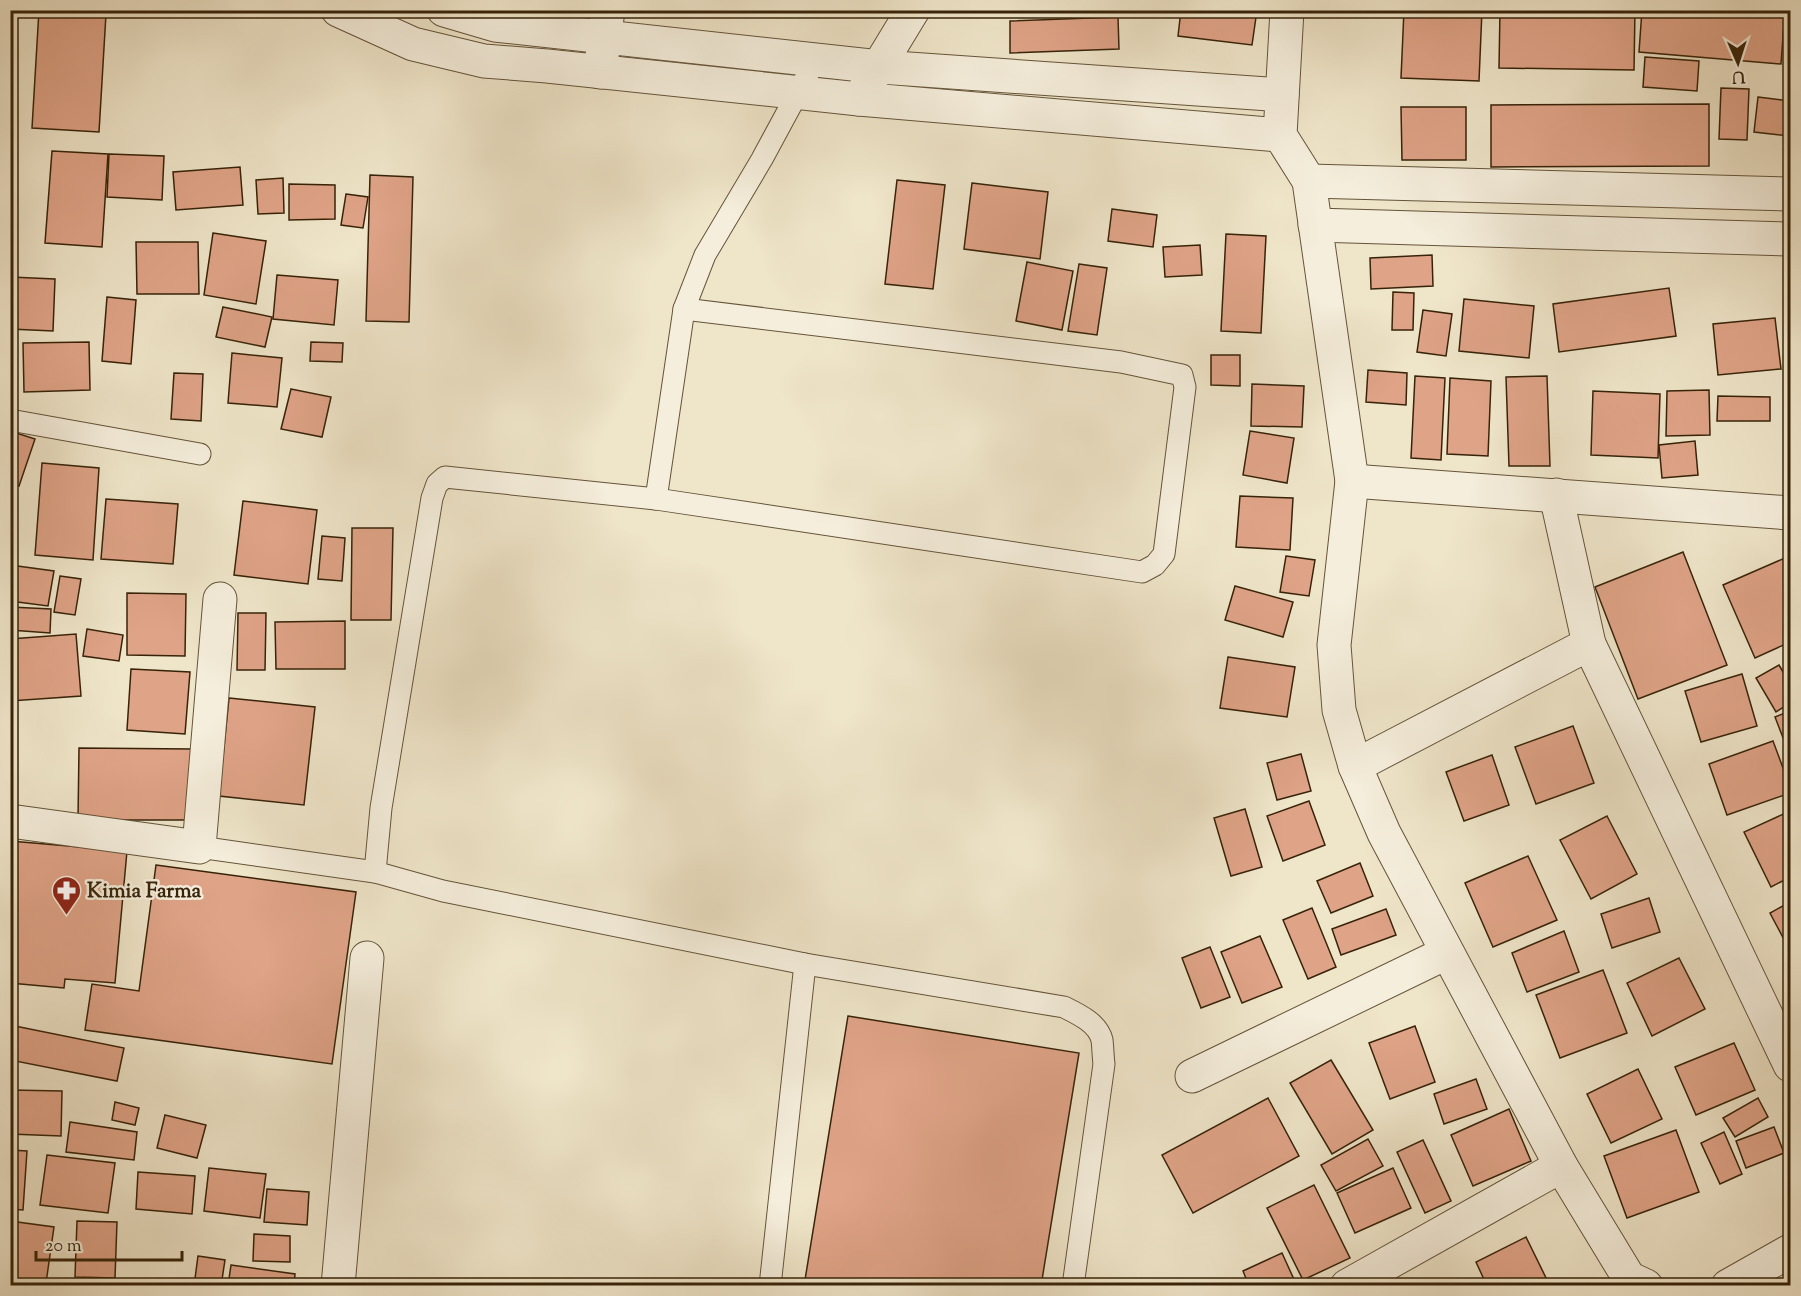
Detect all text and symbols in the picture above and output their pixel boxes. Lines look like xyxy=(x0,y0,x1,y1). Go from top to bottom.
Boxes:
north arrow xyxy=(1708,33,1768,93)
text: U xyxy=(1731,64,1746,87)
pharmacy icon: Kimia Farma xyxy=(50,874,82,916)
place label: Kimia Farma xyxy=(87,877,202,907)
scale bar xyxy=(36,1224,182,1262)
text: 20 m xyxy=(45,1234,82,1260)

